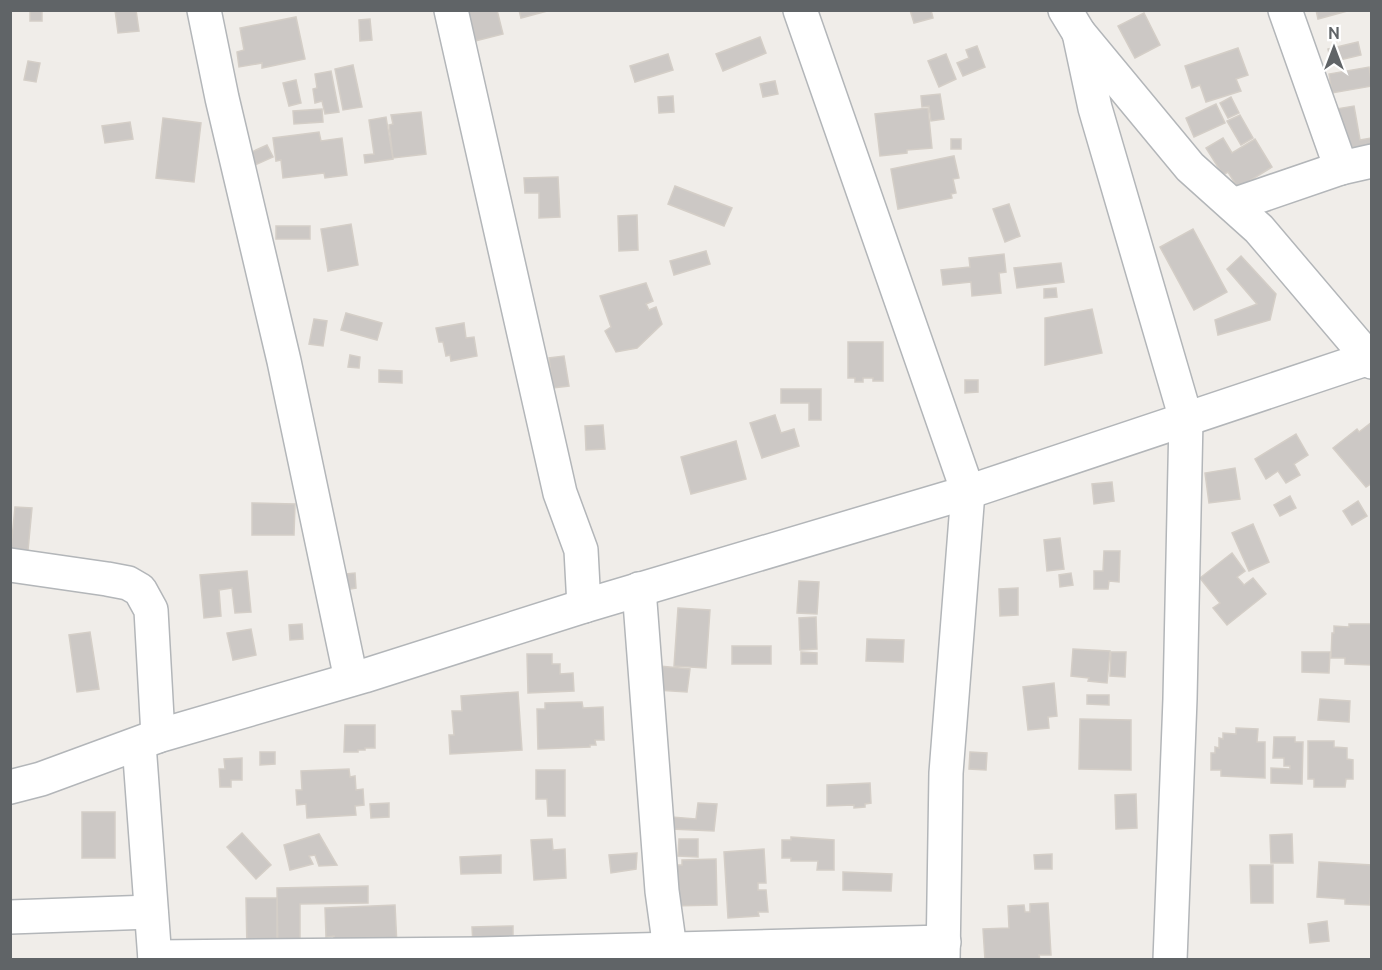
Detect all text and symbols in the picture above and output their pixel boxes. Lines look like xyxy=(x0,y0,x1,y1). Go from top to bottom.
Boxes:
north arrow xyxy=(1304,18,1364,78)
text: N xyxy=(1328,24,1340,42)

